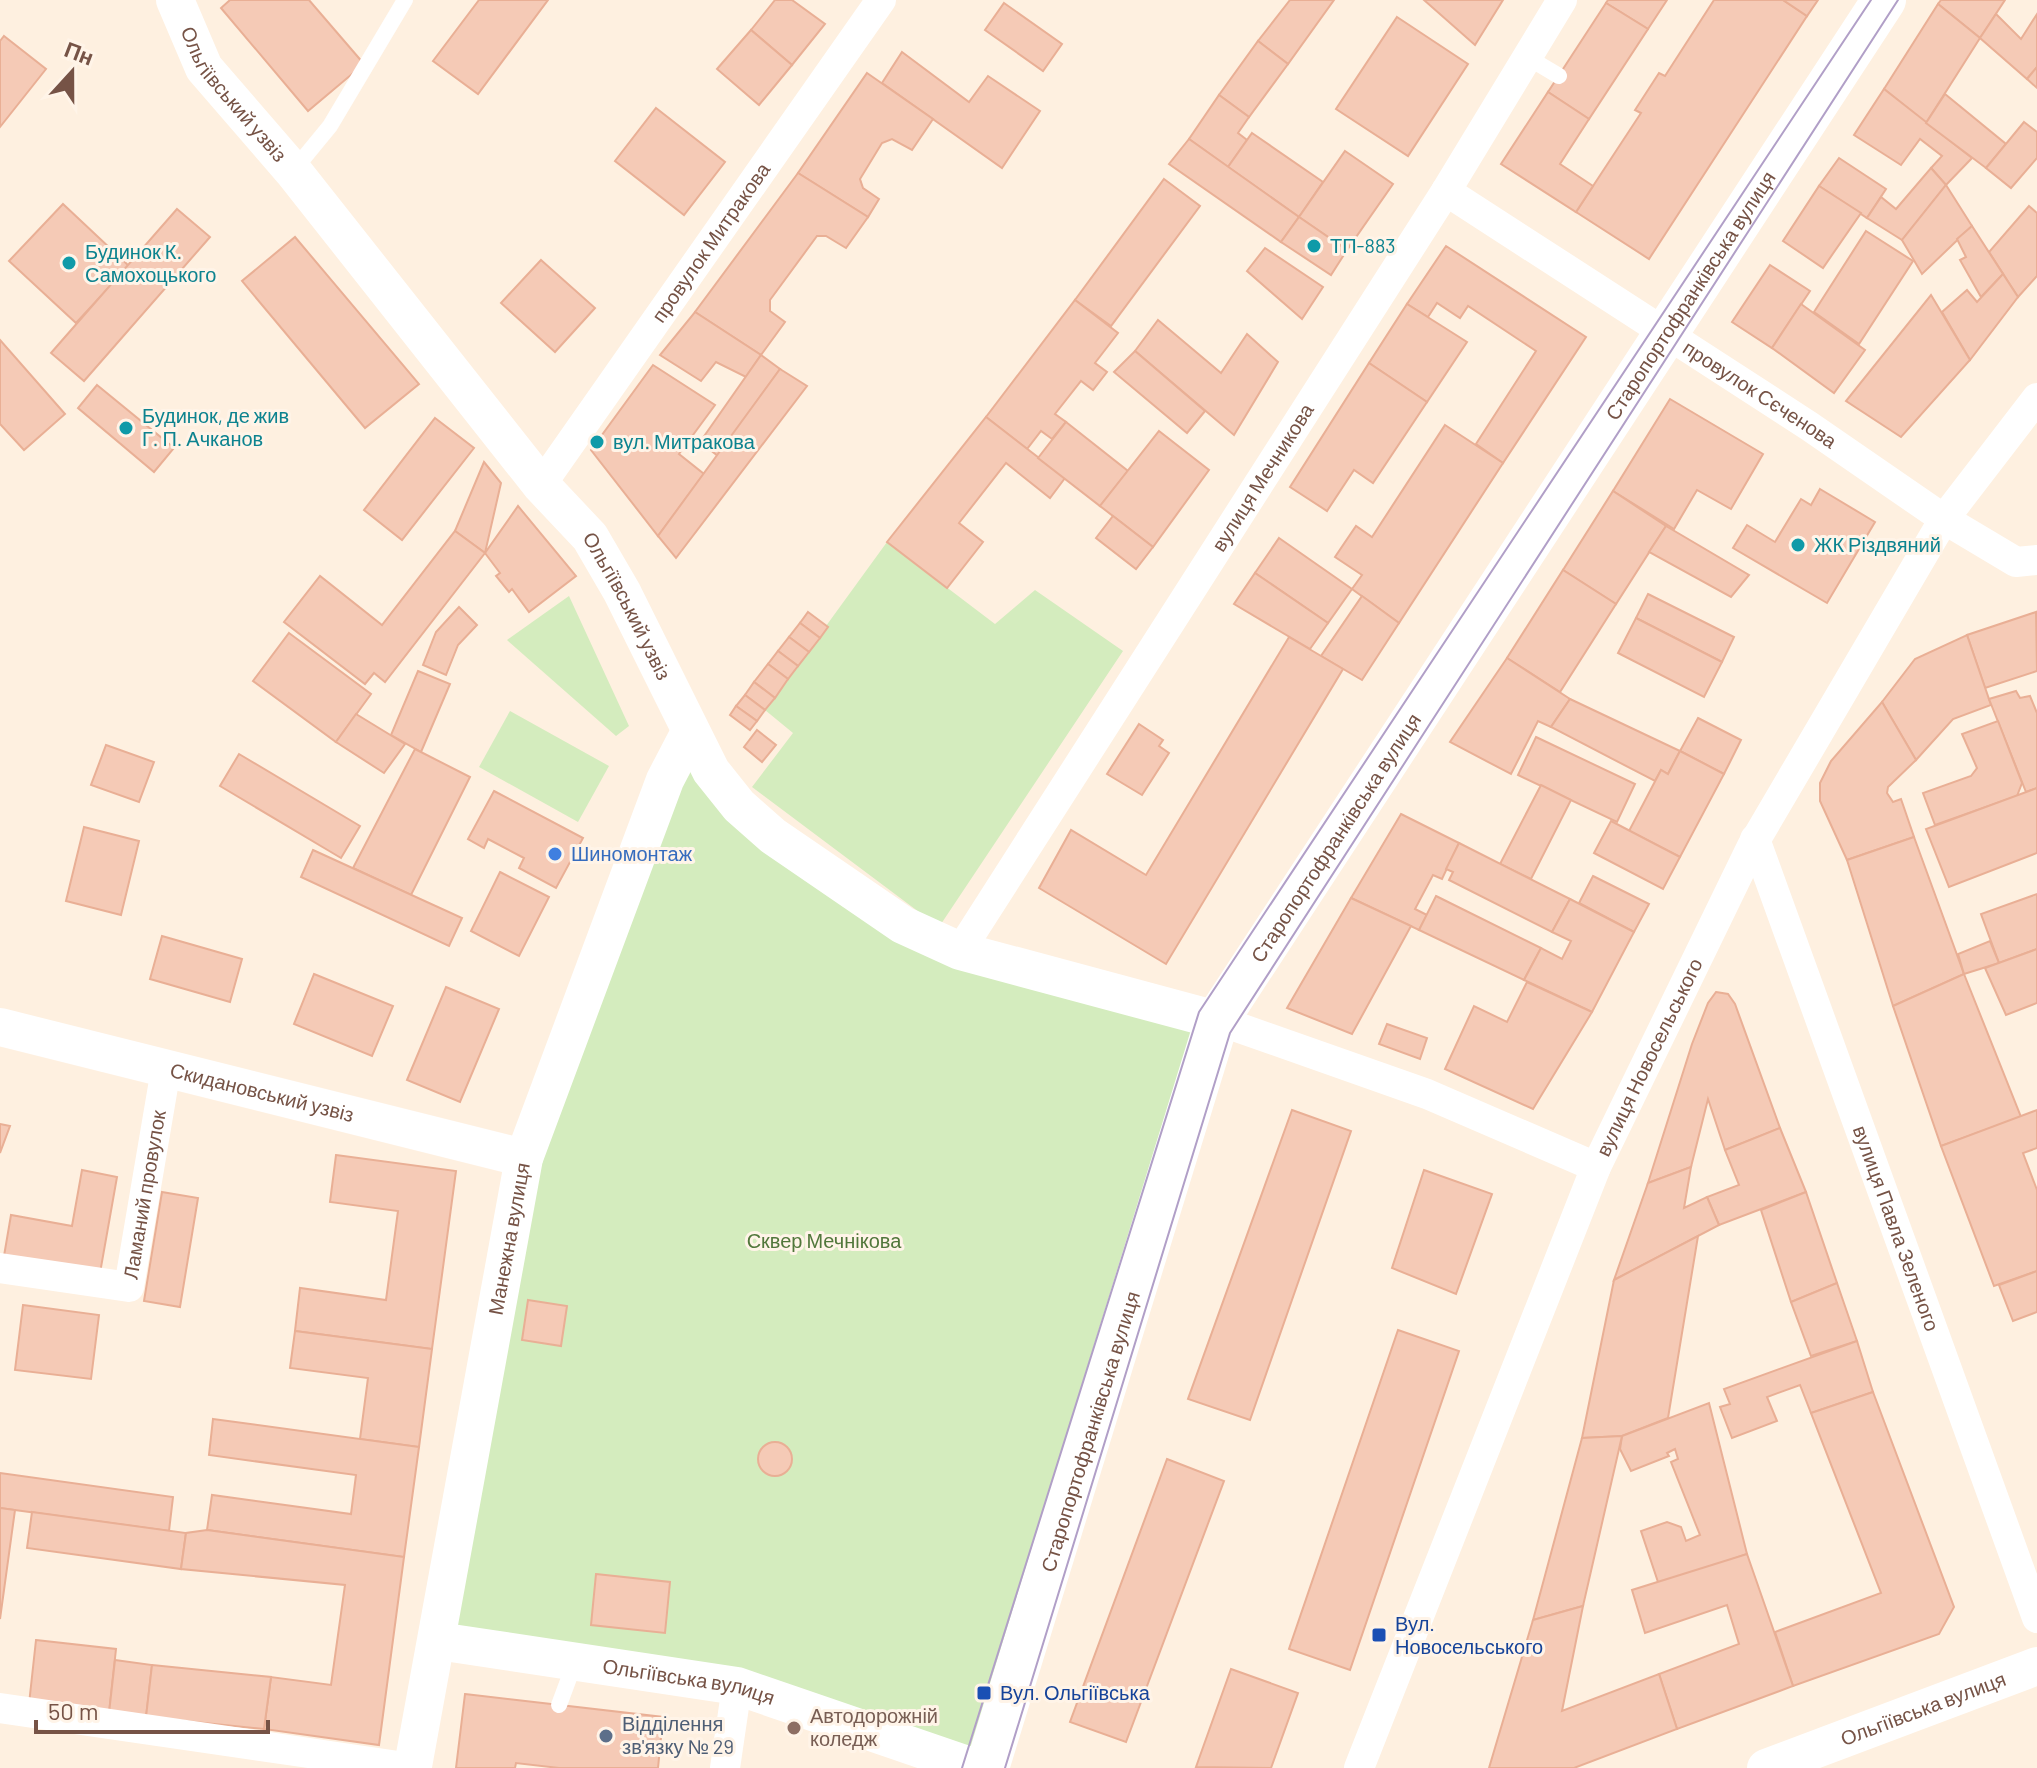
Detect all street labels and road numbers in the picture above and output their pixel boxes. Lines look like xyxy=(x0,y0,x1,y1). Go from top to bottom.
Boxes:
street label: Ольгіївський узвіз xyxy=(177,22,292,166)
street label: провулок Митракова xyxy=(646,157,775,327)
street label: Старопортофранківська вулиця xyxy=(1600,166,1780,424)
street label: провулок Сєченова xyxy=(1679,335,1842,453)
street label: вулиця Мечникова xyxy=(1206,398,1318,555)
street label: Ольгіївський узвіз xyxy=(579,527,677,684)
street label: Старопортофранківська вулиця xyxy=(1245,708,1425,966)
street label: вулиця Новосельського xyxy=(1590,954,1707,1160)
street label: Скидановський узвіз xyxy=(168,1057,357,1126)
street label: Ламаний провулок xyxy=(118,1108,170,1281)
street label: вулиця Павла Зеленого xyxy=(1849,1122,1945,1334)
street label: Манежна вулиця xyxy=(483,1160,534,1317)
street label: Старопортофранківська вулиця xyxy=(1035,1288,1144,1575)
street label: Ольгіївська вулиця xyxy=(601,1653,778,1709)
street label: Ольгіївська вулиця xyxy=(1837,1666,2009,1750)

